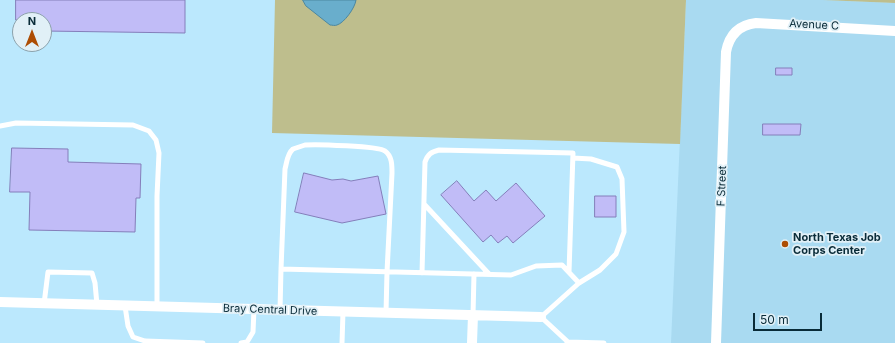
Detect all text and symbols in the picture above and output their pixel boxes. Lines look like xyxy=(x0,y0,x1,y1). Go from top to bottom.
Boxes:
north arrow xyxy=(12,12,52,52)
text: N xyxy=(28,14,36,28)
street label: Avenue C xyxy=(789,17,839,33)
street label: F Street xyxy=(715,165,729,207)
place label: North Texas Job Corps Center xyxy=(793,231,881,257)
marker: North Texas Job Corps Center xyxy=(780,239,790,249)
street label: Bray Central Drive xyxy=(223,302,317,318)
scale bar xyxy=(755,305,824,331)
text: 50 m xyxy=(760,312,789,327)

